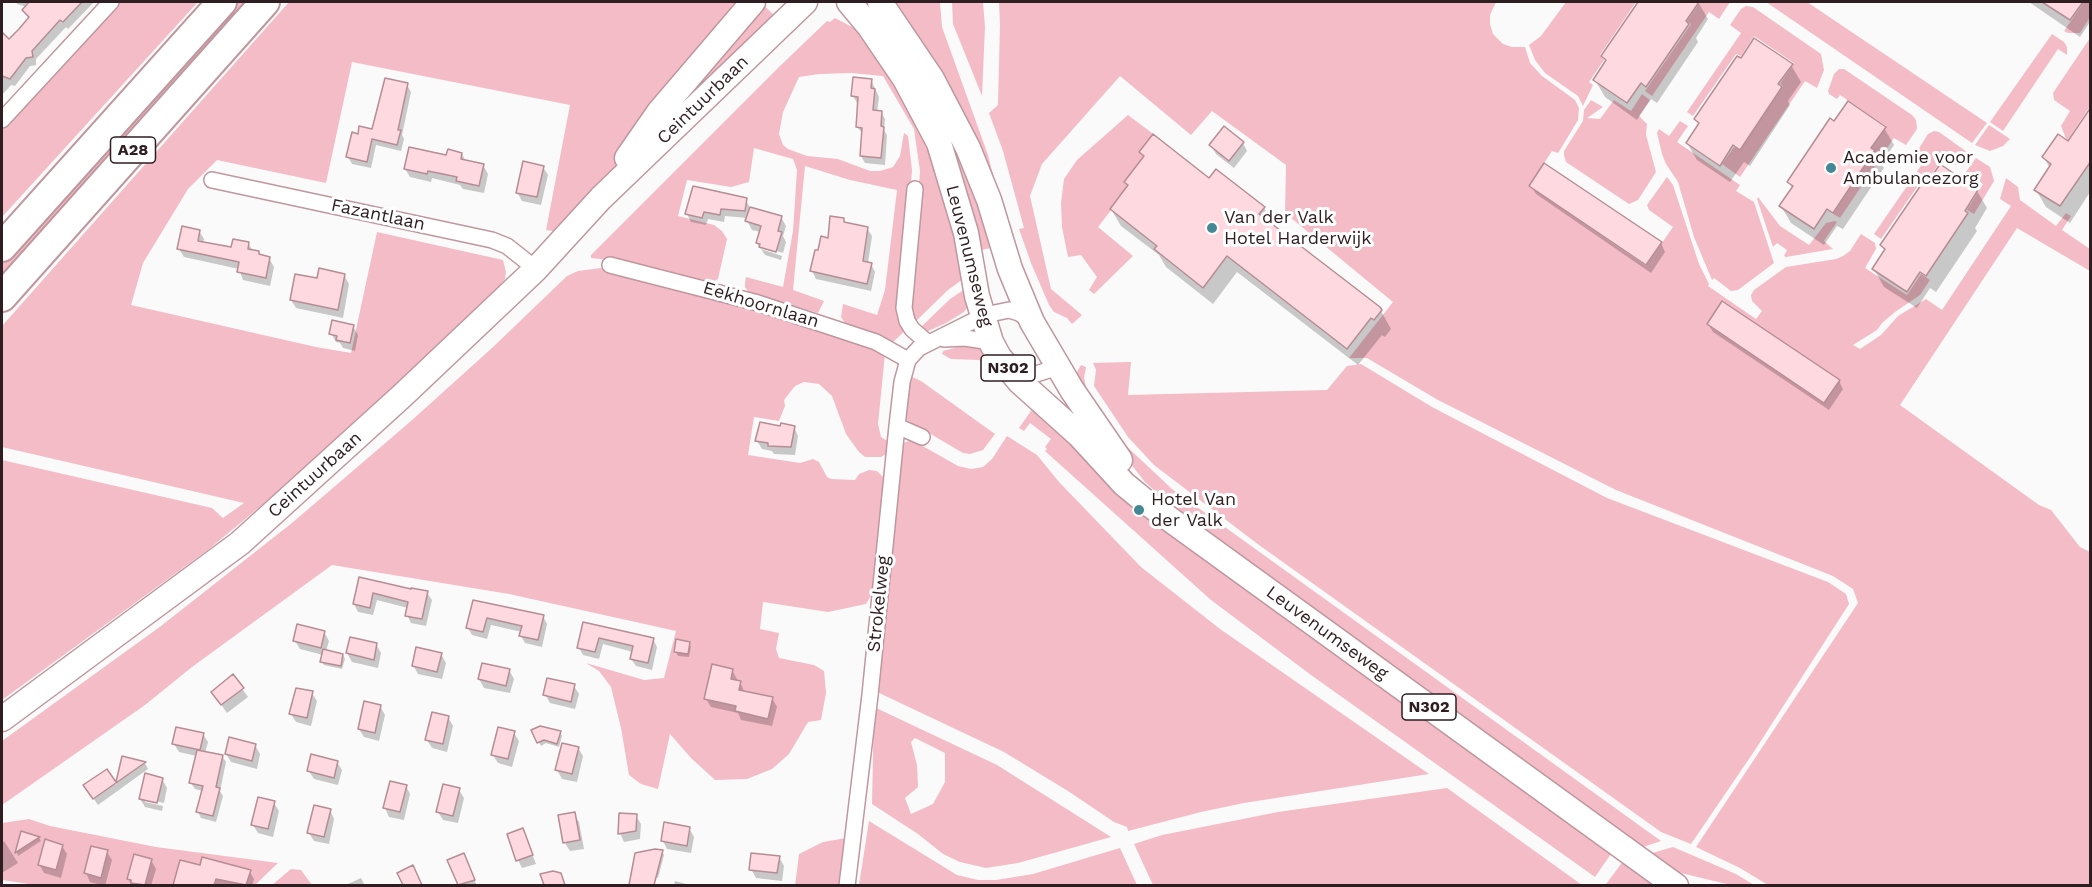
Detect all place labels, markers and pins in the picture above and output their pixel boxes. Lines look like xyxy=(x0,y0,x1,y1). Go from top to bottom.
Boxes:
place label: Academie voor Ambulancezorg xyxy=(1843,147,1978,190)
marker: Academie voor Ambulancezorg xyxy=(1824,161,1838,175)
place label: Van der Valk Hotel Harderwijk xyxy=(1224,207,1371,250)
marker: Van der Valk Hotel Harderwijk xyxy=(1205,221,1219,235)
place label: Hotel Van der Valk xyxy=(1151,489,1236,532)
marker: Hotel Van der Valk xyxy=(1132,503,1146,517)

